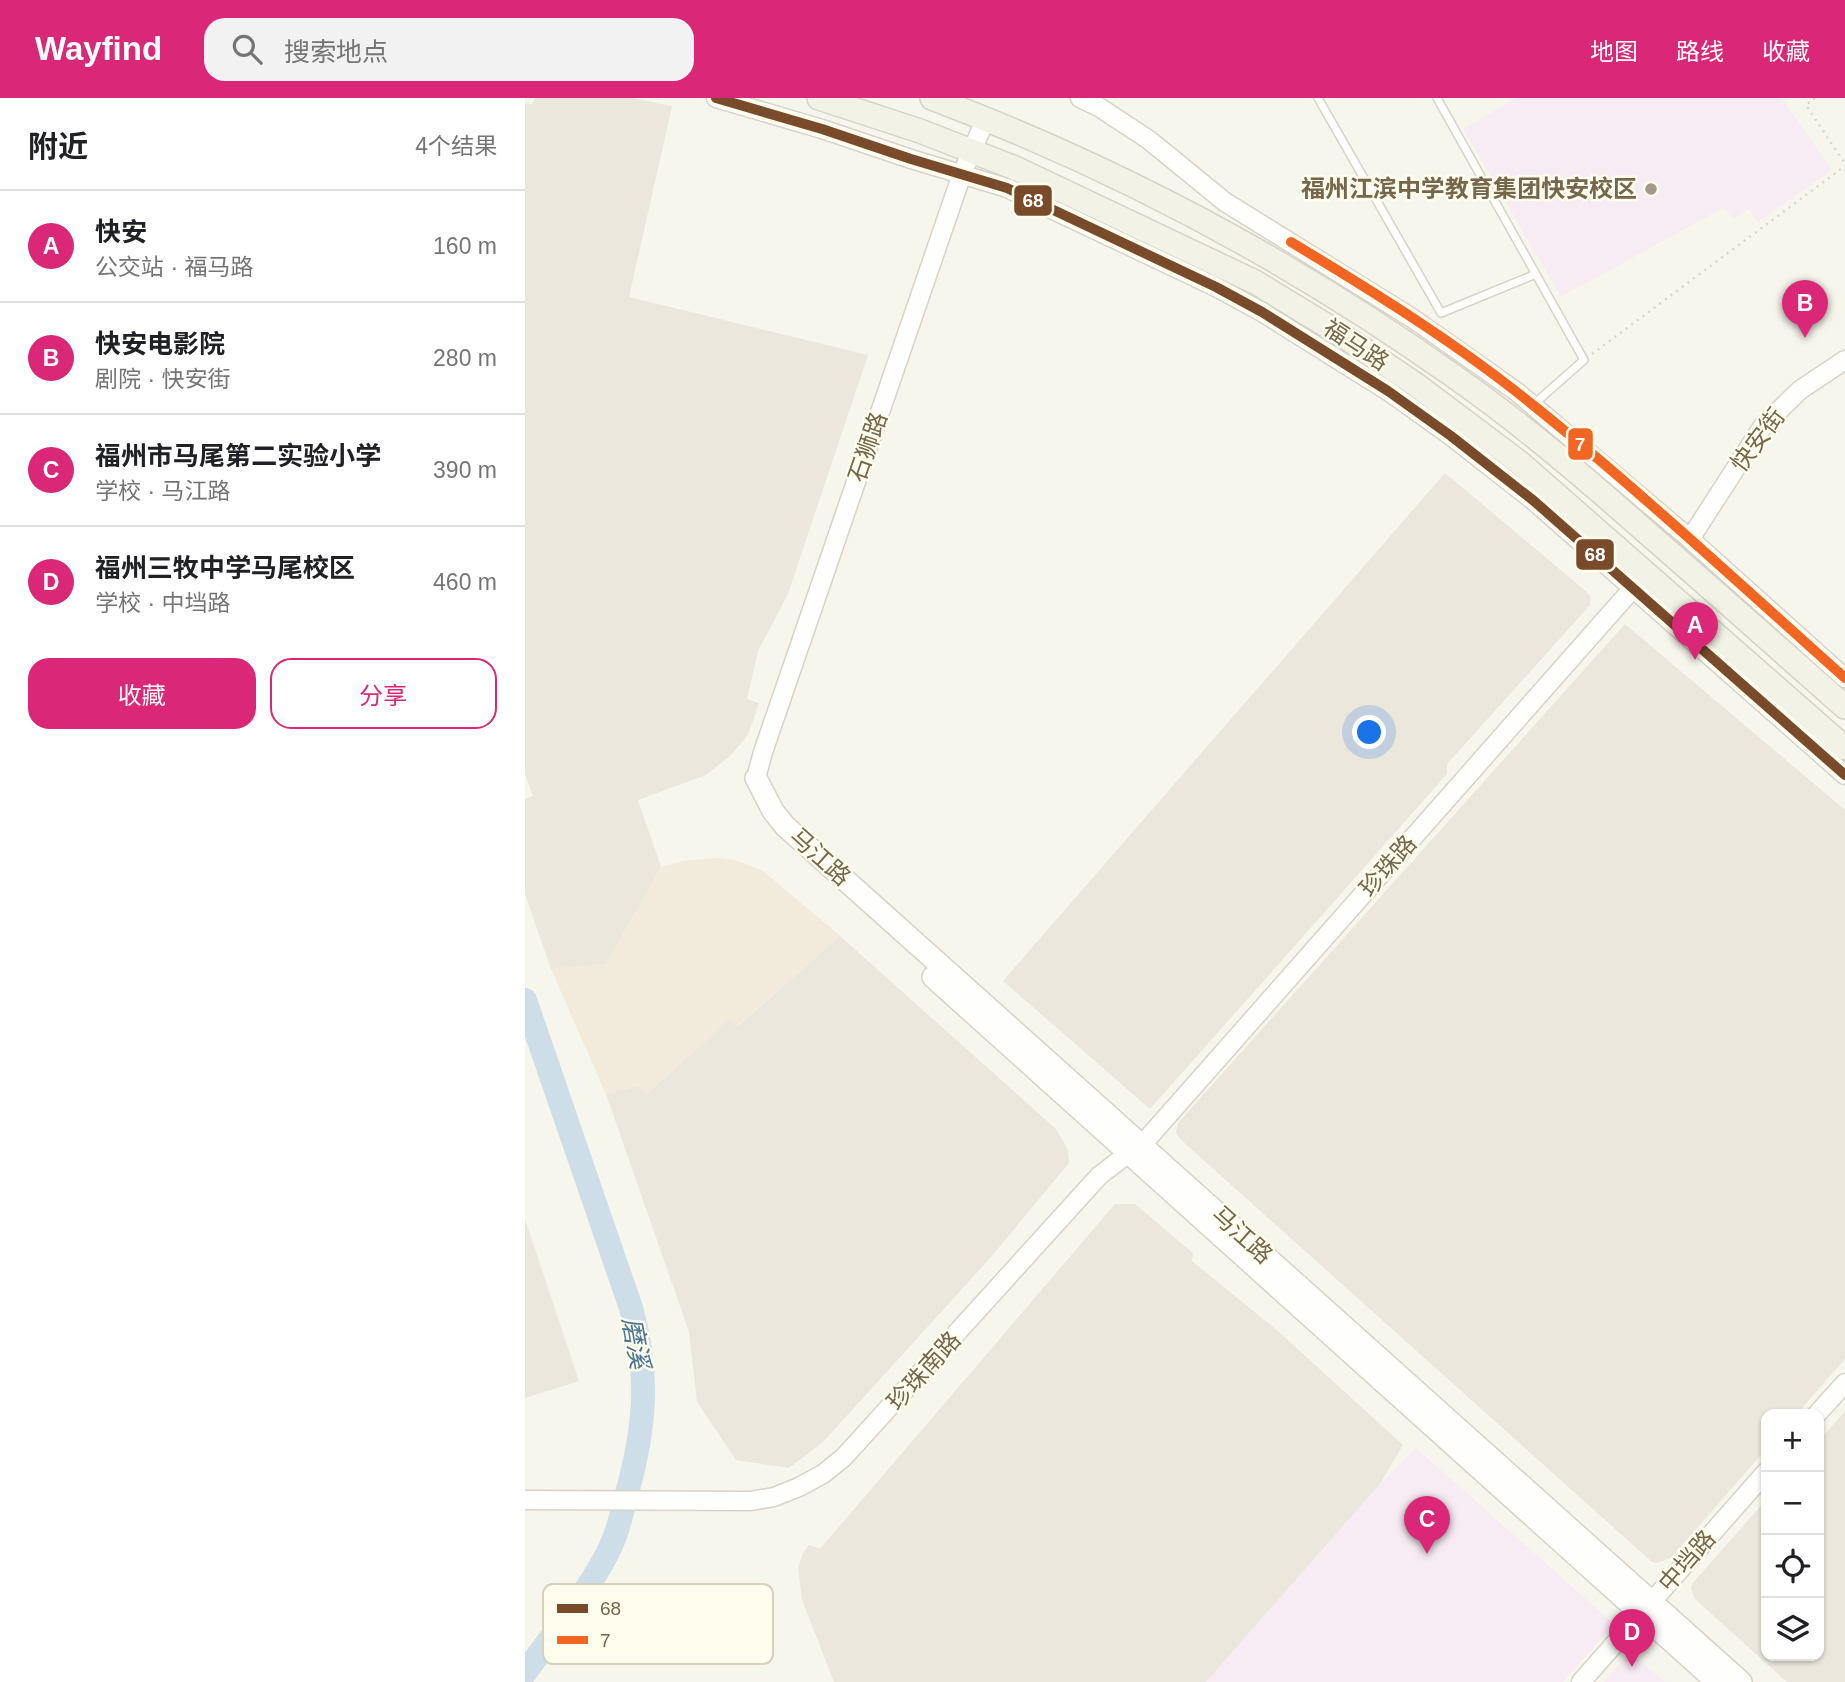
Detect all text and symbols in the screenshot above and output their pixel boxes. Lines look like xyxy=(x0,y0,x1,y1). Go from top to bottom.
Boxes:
search box xyxy=(204,18,694,81)
text: Wayfind xyxy=(35,30,162,67)
icon: search xyxy=(228,30,266,68)
text: 搜索地点 xyxy=(284,37,388,67)
text: 地图 xyxy=(1590,38,1638,65)
text: 路线 xyxy=(1676,38,1724,65)
text: 收藏 xyxy=(1762,38,1810,65)
text: 附近 xyxy=(28,130,88,163)
text: 4个结果 xyxy=(415,133,497,159)
place label: 福州江滨中学教育集团快安校区 xyxy=(1301,175,1637,202)
marker: 福州江滨中学教育集团快安校区 xyxy=(1643,181,1659,197)
line badge: 68 xyxy=(1013,184,1053,217)
text: 68 xyxy=(1022,190,1044,211)
text: 快安 xyxy=(95,217,147,247)
text: A xyxy=(43,233,59,259)
text: 160 m xyxy=(433,233,497,259)
text: 公交站 · 福马路 xyxy=(95,254,253,280)
pin: B xyxy=(1782,280,1828,338)
street label: 福马路 xyxy=(1319,314,1394,376)
text: 快安电影院 xyxy=(95,329,225,359)
text: B xyxy=(43,345,59,371)
text: 280 m xyxy=(433,345,497,371)
text: 剧院 · 快安街 xyxy=(95,366,230,392)
street label: 快安街 xyxy=(1725,403,1790,477)
street label: 石狮路 xyxy=(843,408,892,485)
line badge: 7 xyxy=(1567,427,1594,461)
text: 7 xyxy=(1575,434,1585,455)
text: 福州市马尾第二实验小学 xyxy=(95,441,381,471)
text: C xyxy=(43,457,59,483)
text: 390 m xyxy=(433,457,497,483)
text: 学校 · 马江路 xyxy=(95,478,230,504)
line badge: 68 xyxy=(1575,538,1615,571)
text: 68 xyxy=(1584,544,1606,565)
text: 福州三牧中学马尾校区 xyxy=(95,553,355,583)
text: D xyxy=(43,569,59,595)
text: 460 m xyxy=(433,569,497,595)
text: 学校 · 中垱路 xyxy=(95,590,230,616)
pin: A xyxy=(1672,602,1718,660)
button: 收藏 xyxy=(28,658,256,729)
button: 分享 xyxy=(270,658,497,729)
your location xyxy=(1352,715,1386,749)
street label: 马江路 xyxy=(785,823,856,891)
street label: 珍珠路 xyxy=(1354,830,1421,902)
street label: 马江路 xyxy=(1207,1201,1278,1269)
water label: 磨溪 xyxy=(617,1315,656,1374)
street label: 珍珠南路 xyxy=(881,1326,966,1415)
map controls xyxy=(1761,1409,1824,1661)
button: + xyxy=(1761,1409,1824,1472)
button: − xyxy=(1761,1472,1824,1535)
pin: C xyxy=(1404,1496,1450,1554)
street label: 中垱路 xyxy=(1653,1525,1720,1597)
button: locate xyxy=(1761,1535,1824,1598)
legend xyxy=(543,1584,773,1664)
text: 68 xyxy=(600,1598,621,1619)
button: layers xyxy=(1761,1598,1824,1661)
pin: D xyxy=(1609,1609,1655,1667)
text: 7 xyxy=(600,1630,611,1651)

